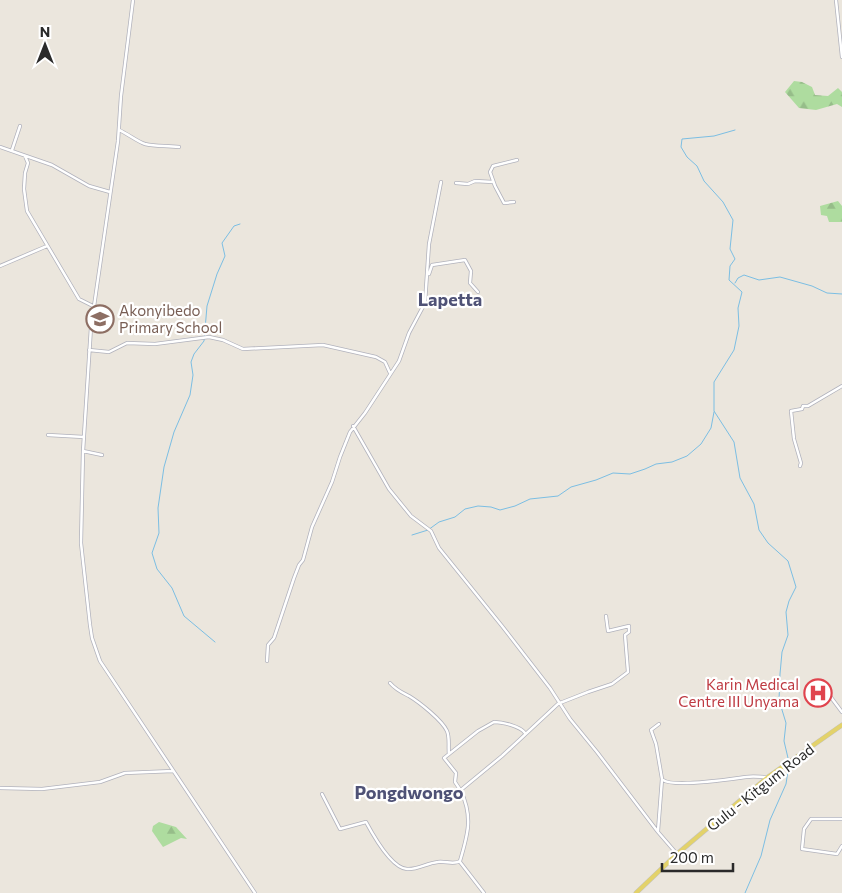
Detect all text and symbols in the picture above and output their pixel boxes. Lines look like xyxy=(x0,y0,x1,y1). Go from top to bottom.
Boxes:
north arrow xyxy=(20,20,70,70)
text: N xyxy=(40,23,50,40)
district label: Lapetta xyxy=(418,288,482,310)
place label: Akonyibedo Primary School xyxy=(119,301,222,336)
school or university icon: Akonyibedo Primary School xyxy=(85,304,115,334)
place label: Karin Medical Centre III Unyama xyxy=(678,675,799,710)
hospital icon: Karin Medical Centre III Unyama xyxy=(803,678,833,708)
street label: Gulu - Kitgum Road xyxy=(703,740,817,834)
district label: Pongdwongo xyxy=(354,781,464,803)
scale bar xyxy=(662,840,733,872)
text: 200 m xyxy=(670,848,714,866)

